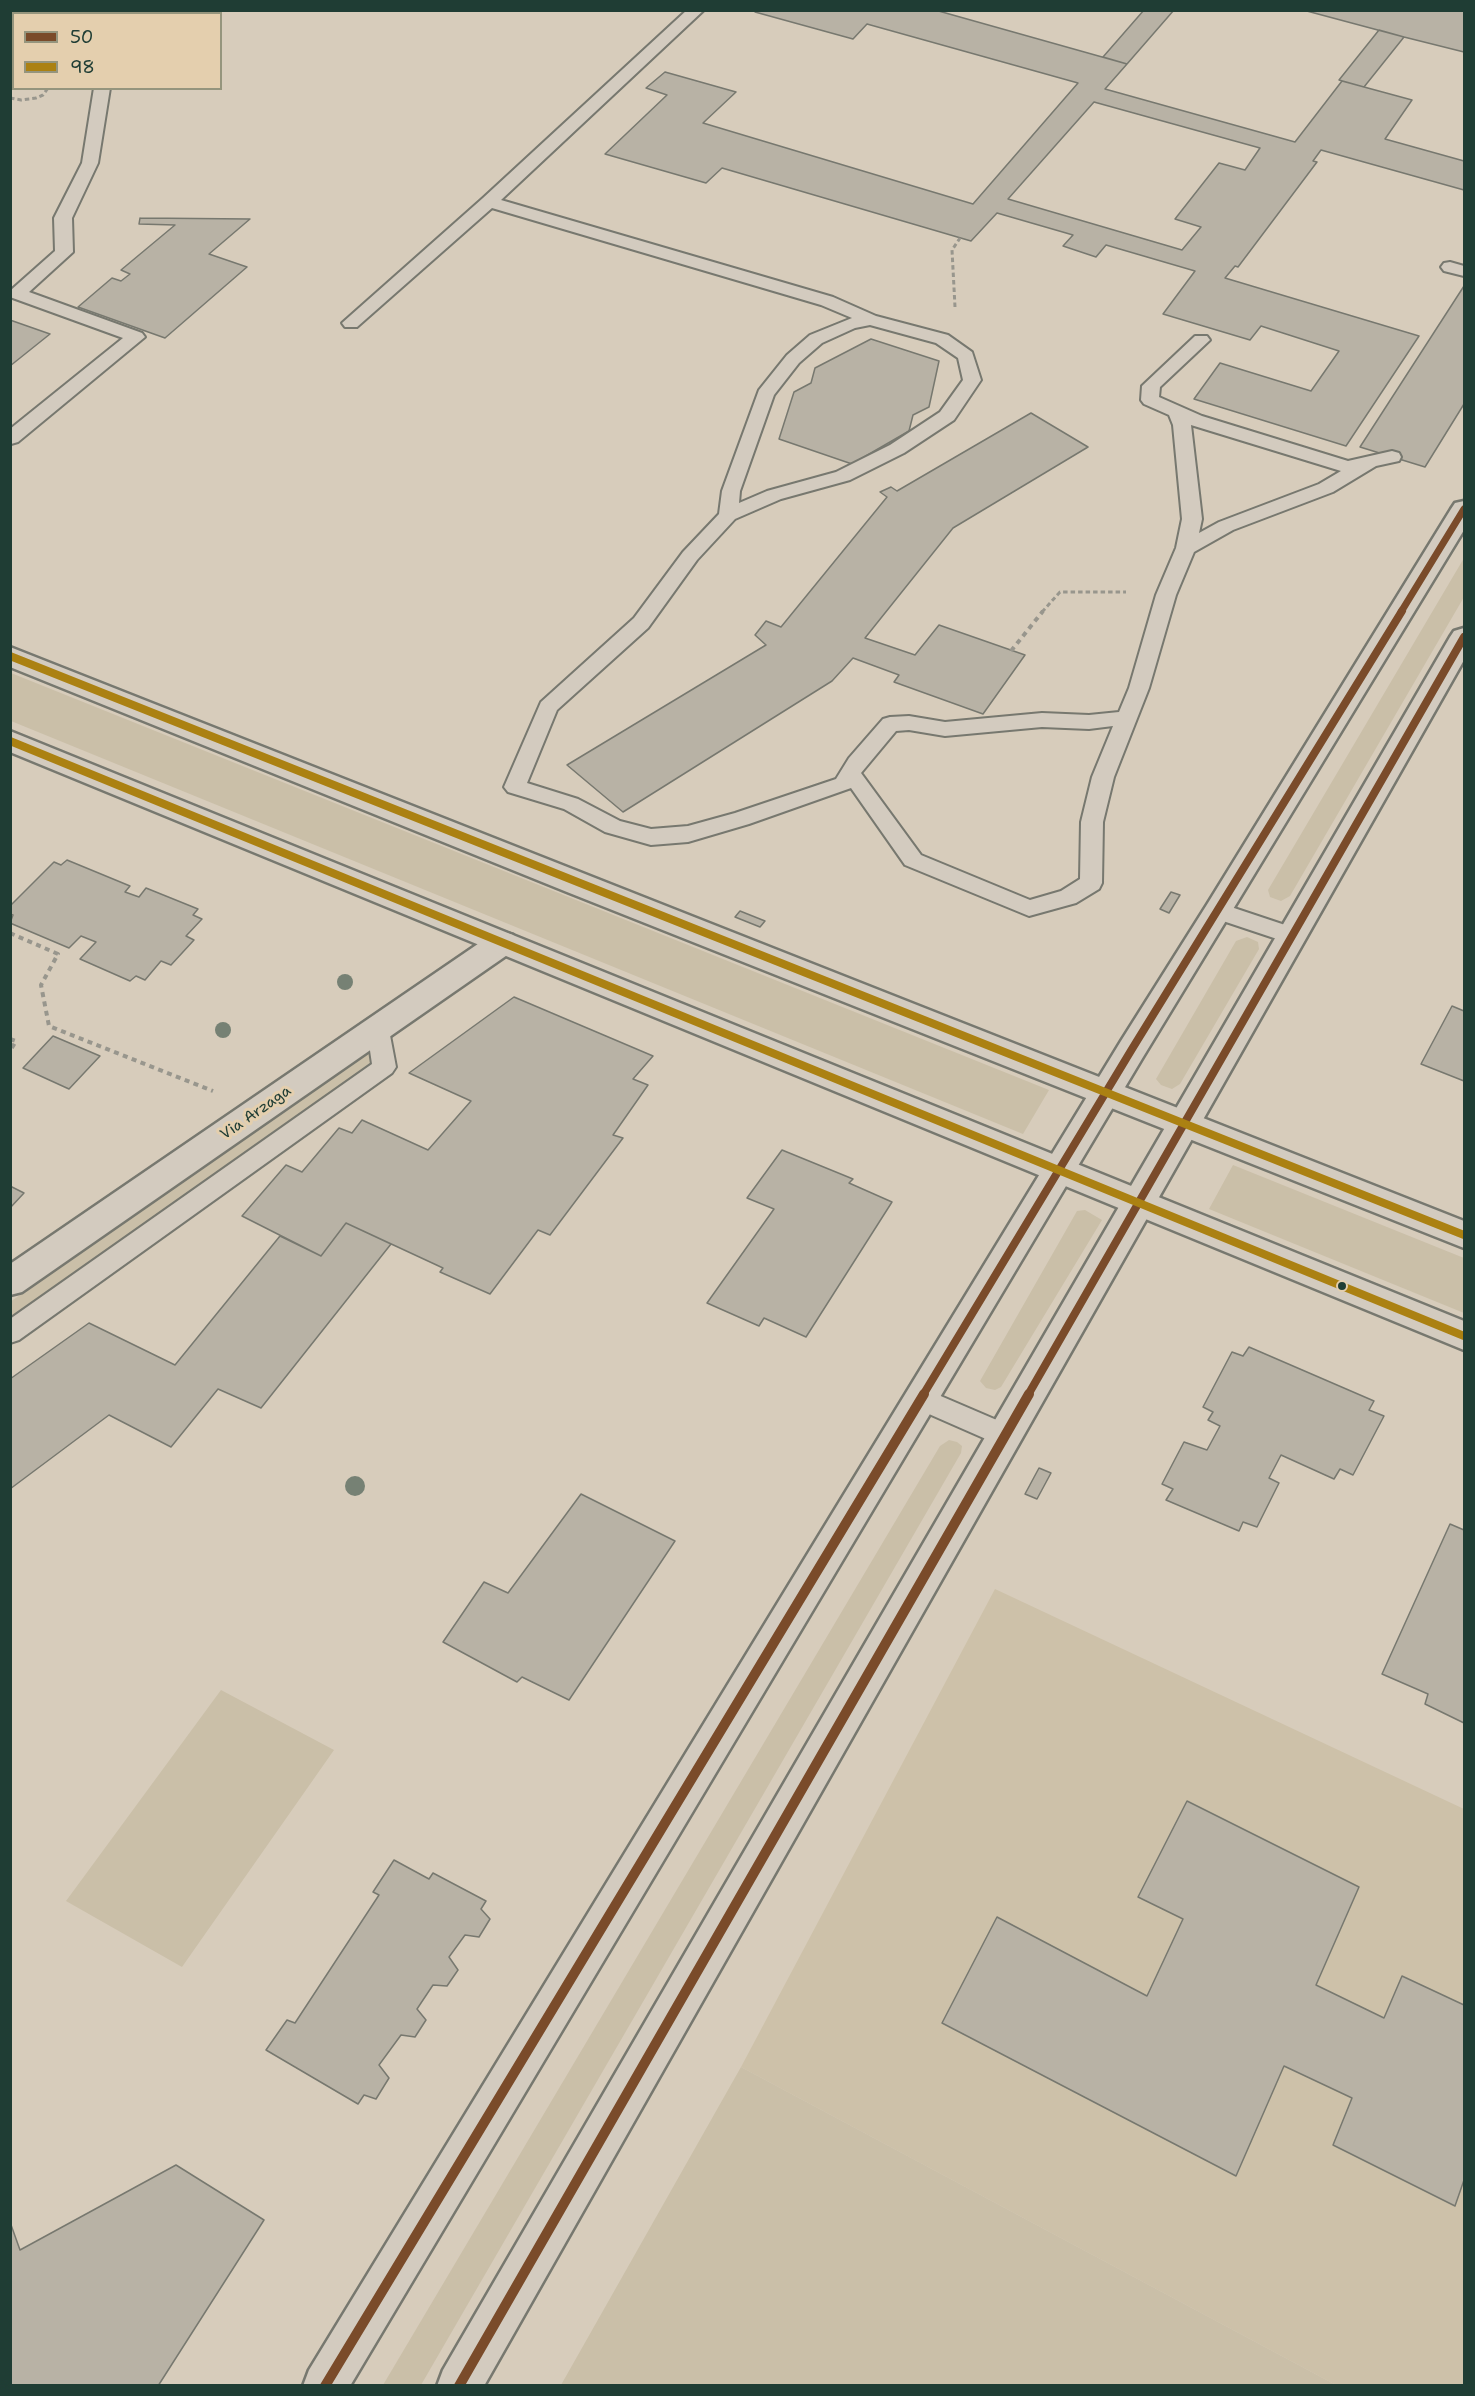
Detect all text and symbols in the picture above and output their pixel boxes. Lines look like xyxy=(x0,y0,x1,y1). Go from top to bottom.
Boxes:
legend xyxy=(12,12,222,90)
text: 50 xyxy=(70,25,93,49)
text: 98 xyxy=(70,55,95,79)
street label: Via Arzaga xyxy=(217,1082,295,1144)
unlabelled marker xyxy=(1336,1280,1348,1292)

